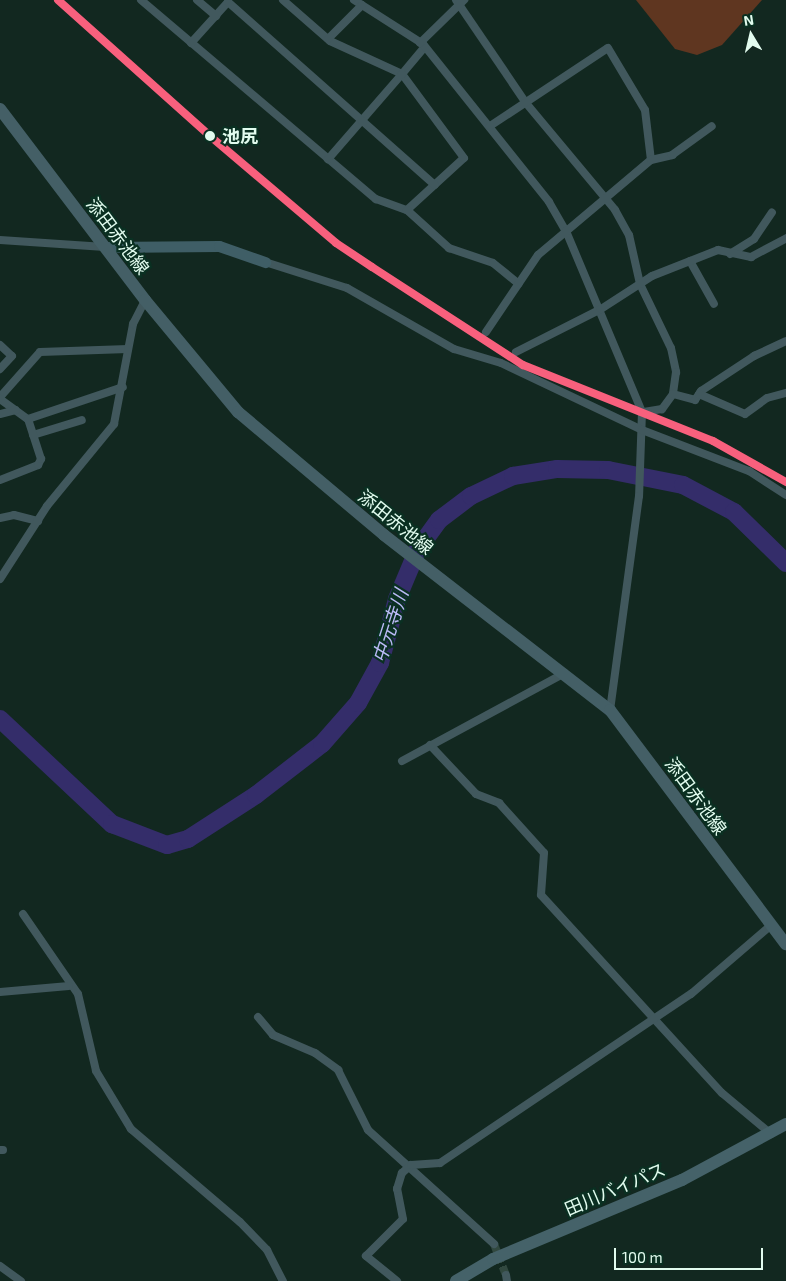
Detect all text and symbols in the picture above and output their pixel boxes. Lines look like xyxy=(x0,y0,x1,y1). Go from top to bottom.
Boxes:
north arrow xyxy=(726,10,776,60)
text: N xyxy=(742,11,755,29)
place label: 池尻 xyxy=(222,125,258,147)
marker: 池尻 xyxy=(201,127,219,145)
street label: 添田赤池線 xyxy=(82,194,154,278)
street label: 添田赤池線 xyxy=(354,485,438,559)
water label: 中元寺川 xyxy=(367,586,413,666)
street label: 添田赤池線 xyxy=(661,753,731,839)
street label: 田川バイパス xyxy=(561,1158,669,1220)
scale bar xyxy=(616,1238,765,1270)
text: 100 m xyxy=(622,1248,663,1266)

